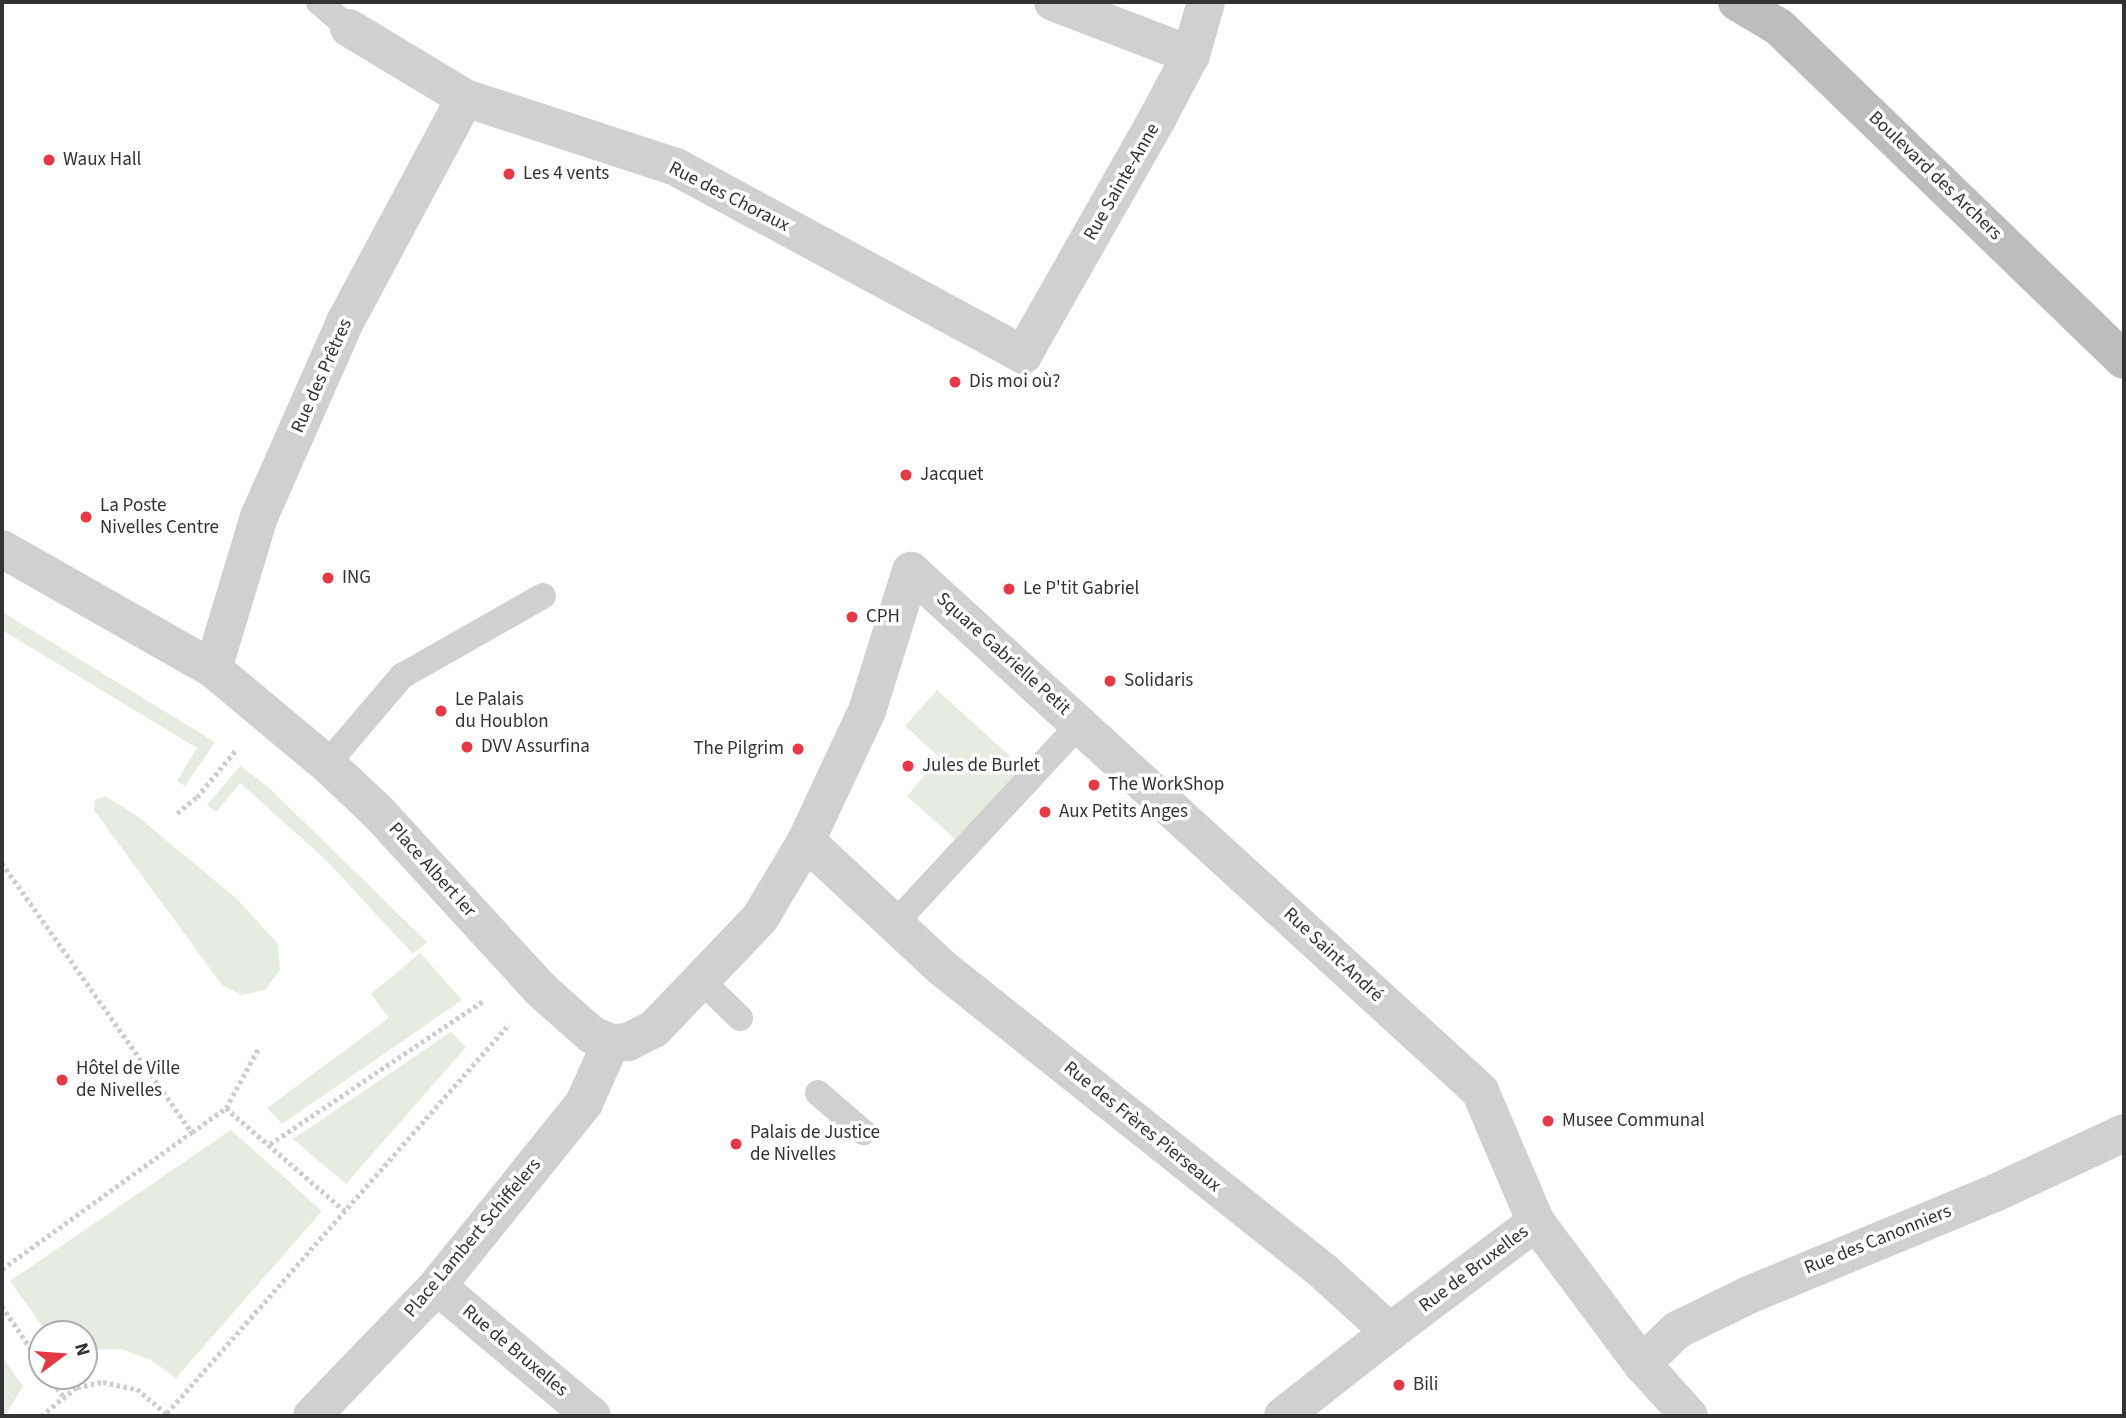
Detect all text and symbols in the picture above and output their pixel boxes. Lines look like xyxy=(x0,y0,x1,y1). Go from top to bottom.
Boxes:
street label: Boulevard des Archers xyxy=(1864,107,2006,245)
street label: Rue Sainte-Anne xyxy=(1079,119,1165,245)
place label: Waux Hall xyxy=(63,149,141,171)
marker: Waux Hall xyxy=(41,152,57,168)
street label: Rue des Choraux xyxy=(665,157,793,237)
place label: Les 4 vents xyxy=(523,163,609,185)
marker: Les 4 vents xyxy=(501,166,517,182)
street label: Rue des Prêtres xyxy=(287,315,357,437)
place label: Dis moi où? xyxy=(969,371,1060,393)
marker: Dis moi où? xyxy=(947,374,963,390)
place label: Jacquet xyxy=(920,464,983,486)
marker: Jacquet xyxy=(898,467,914,483)
place label: La Poste Nivelles Centre xyxy=(100,495,219,539)
marker: La Poste Nivelles Centre xyxy=(78,509,94,525)
place label: ING xyxy=(342,567,371,589)
marker: ING xyxy=(320,570,336,586)
place label: Le P'tit Gabriel xyxy=(1023,578,1139,600)
marker: Le P'tit Gabriel xyxy=(1001,581,1017,597)
street label: Square Gabrielle Petit xyxy=(931,588,1075,720)
place label: CPH xyxy=(866,606,900,628)
marker: CPH xyxy=(844,609,860,625)
place label: Solidaris xyxy=(1124,670,1193,692)
marker: Solidaris xyxy=(1102,673,1118,689)
place label: Le Palais du Houblon xyxy=(455,689,549,733)
marker: Le Palais du Houblon xyxy=(433,703,449,719)
place label: DVV Assurfina xyxy=(481,736,590,758)
place label: The Pilgrim xyxy=(693,738,784,760)
marker: DVV Assurfina xyxy=(459,739,475,755)
marker: The Pilgrim xyxy=(790,741,806,757)
place label: Jules de Burlet xyxy=(922,755,1040,777)
marker: Jules de Burlet xyxy=(900,758,916,774)
place label: The WorkShop xyxy=(1108,774,1224,796)
marker: The WorkShop xyxy=(1086,777,1102,793)
place label: Aux Petits Anges xyxy=(1059,801,1188,823)
marker: Aux Petits Anges xyxy=(1037,804,1053,820)
street label: Place Albert Ier xyxy=(384,818,480,922)
street label: Rue Saint-André xyxy=(1278,903,1388,1007)
street label: Rue des Frères Pierseaux xyxy=(1059,1057,1225,1197)
place label: Hôtel de Ville de Nivelles xyxy=(76,1058,180,1102)
marker: Hôtel de Ville de Nivelles xyxy=(54,1072,70,1088)
place label: Musee Communal xyxy=(1562,1110,1705,1132)
marker: Musee Communal xyxy=(1540,1113,1556,1129)
place label: Palais de Justice de Nivelles xyxy=(750,1122,880,1166)
marker: Palais de Justice de Nivelles xyxy=(728,1136,744,1152)
street label: Place Lambert Schiffelers xyxy=(400,1154,546,1322)
street label: Rue des Canonniers xyxy=(1801,1200,1955,1280)
street label: Rue de Bruxelles xyxy=(1415,1221,1533,1317)
street label: Rue de Bruxelles xyxy=(458,1300,572,1402)
north arrow xyxy=(28,1320,98,1390)
text: N xyxy=(67,1340,96,1359)
place label: Bili xyxy=(1413,1374,1438,1396)
marker: Bili xyxy=(1391,1377,1407,1393)

